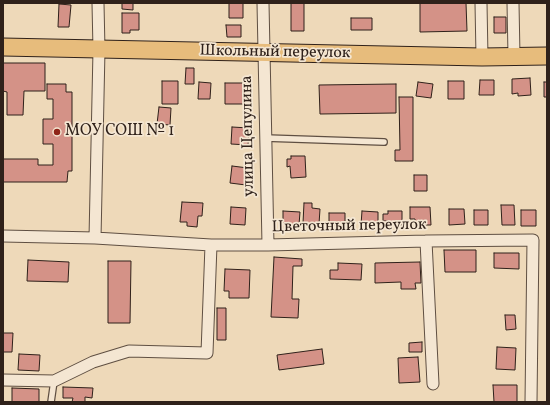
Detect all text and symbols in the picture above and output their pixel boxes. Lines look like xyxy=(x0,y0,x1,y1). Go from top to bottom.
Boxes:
street label: Школьный переулок xyxy=(199,42,351,64)
street label: улица Цепулина xyxy=(238,75,260,197)
place label: МОУ СОШ № 1 xyxy=(65,122,174,142)
marker: МОУ СОШ № 1 xyxy=(52,127,62,137)
street label: Цветочный переулок xyxy=(271,216,427,238)

